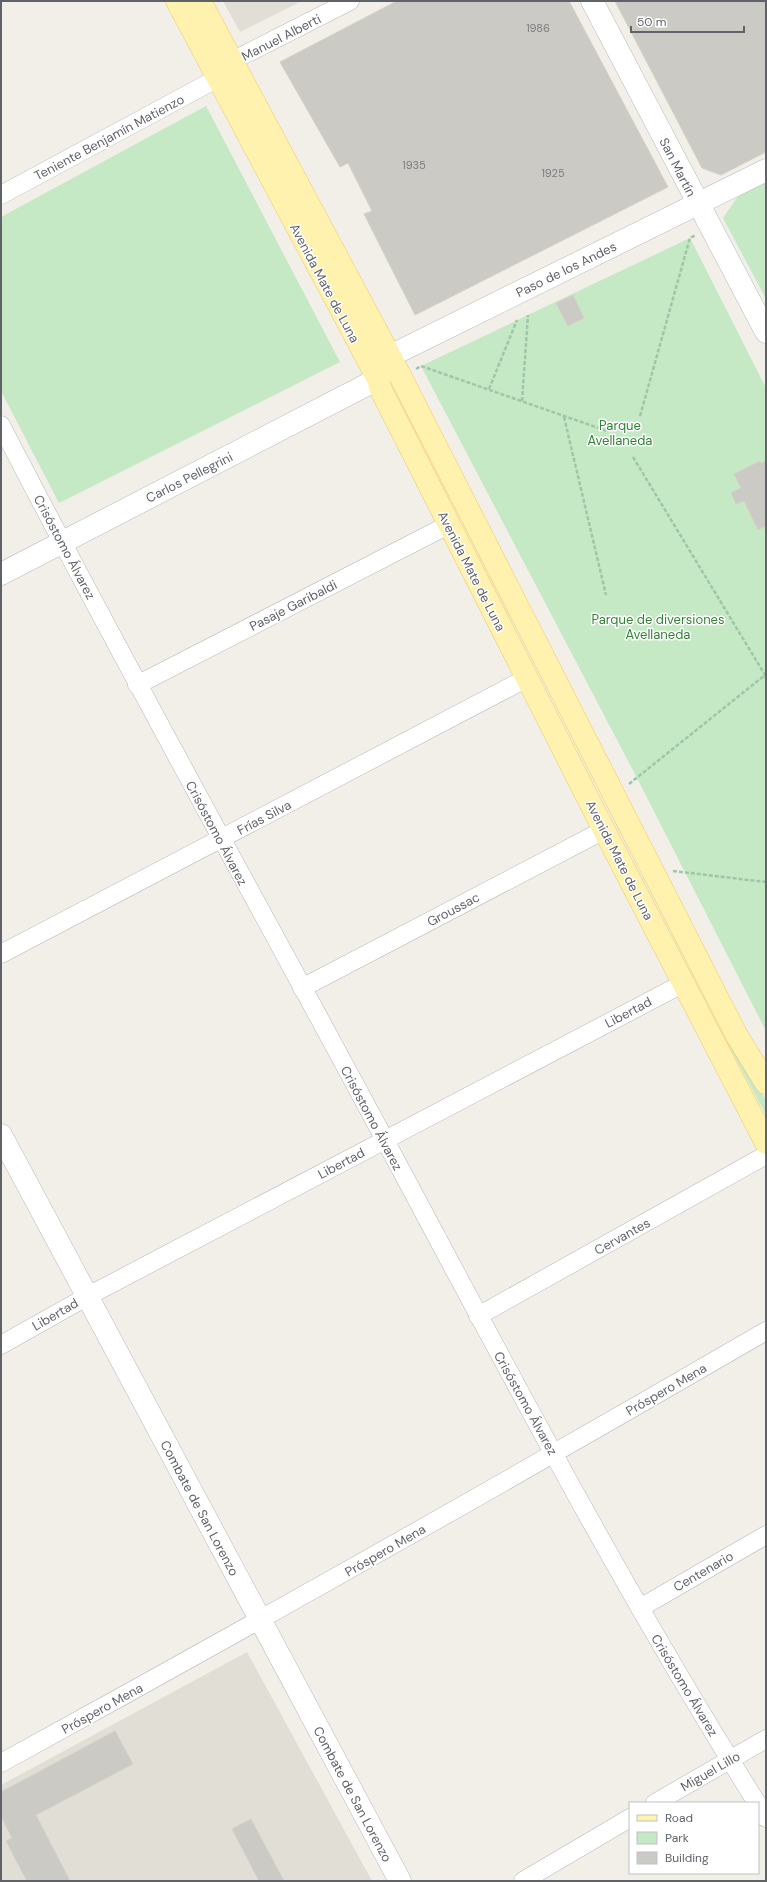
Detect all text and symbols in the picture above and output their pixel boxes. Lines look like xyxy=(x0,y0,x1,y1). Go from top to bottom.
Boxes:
scale bar xyxy=(631,8,744,34)
street label: Manuel Alberti xyxy=(239,10,324,65)
text: 50 m xyxy=(637,14,666,30)
house number: 1986 xyxy=(526,21,550,35)
street label: Teniente Benjamín Matienzo xyxy=(31,90,187,184)
street label: San Martín xyxy=(655,135,700,200)
house number: 1935 xyxy=(402,158,426,172)
house number: 1925 xyxy=(541,166,565,180)
street label: Avenida Mate de Luna xyxy=(286,221,363,346)
street label: Paso de los Andes xyxy=(513,238,619,301)
park label: Parque Avellaneda xyxy=(588,417,652,449)
street label: Carlos Pellegrini xyxy=(143,448,236,507)
street label: Crisóstomo Álvarez xyxy=(30,492,100,603)
street label: Avenida Mate de Luna xyxy=(434,508,509,634)
street label: Pasaje Garibaldi xyxy=(247,576,340,635)
park label: Parque de diversiones Avellaneda xyxy=(591,611,725,643)
street label: Crisóstomo Álvarez xyxy=(182,778,252,889)
street label: Frías Silva xyxy=(234,796,294,839)
street label: Avenida Mate de Luna xyxy=(582,797,657,923)
street label: Groussac xyxy=(424,889,482,930)
street label: Libertad xyxy=(602,993,655,1032)
street label: Crisóstomo Álvarez xyxy=(337,1063,407,1174)
street label: Libertad xyxy=(315,1144,368,1183)
street label: Cervantes xyxy=(591,1214,653,1259)
street label: Libertad xyxy=(29,1294,81,1334)
street label: Crisóstomo Álvarez xyxy=(490,1348,562,1458)
street label: Próspero Mena xyxy=(623,1359,710,1419)
street label: Combate de San Lorenzo xyxy=(157,1437,243,1579)
street label: Próspero Mena xyxy=(342,1520,429,1580)
street label: Centenario xyxy=(670,1547,737,1595)
street label: Crisóstomo Álvarez xyxy=(647,1631,723,1739)
street label: Próspero Mena xyxy=(59,1679,146,1738)
street label: Combate de San Lorenzo xyxy=(310,1723,396,1865)
street label: Miguel Lillo xyxy=(677,1747,743,1795)
legend xyxy=(629,1802,759,1874)
text: Road xyxy=(665,1810,693,1826)
text: Park xyxy=(665,1830,689,1846)
text: Building xyxy=(665,1850,709,1866)

